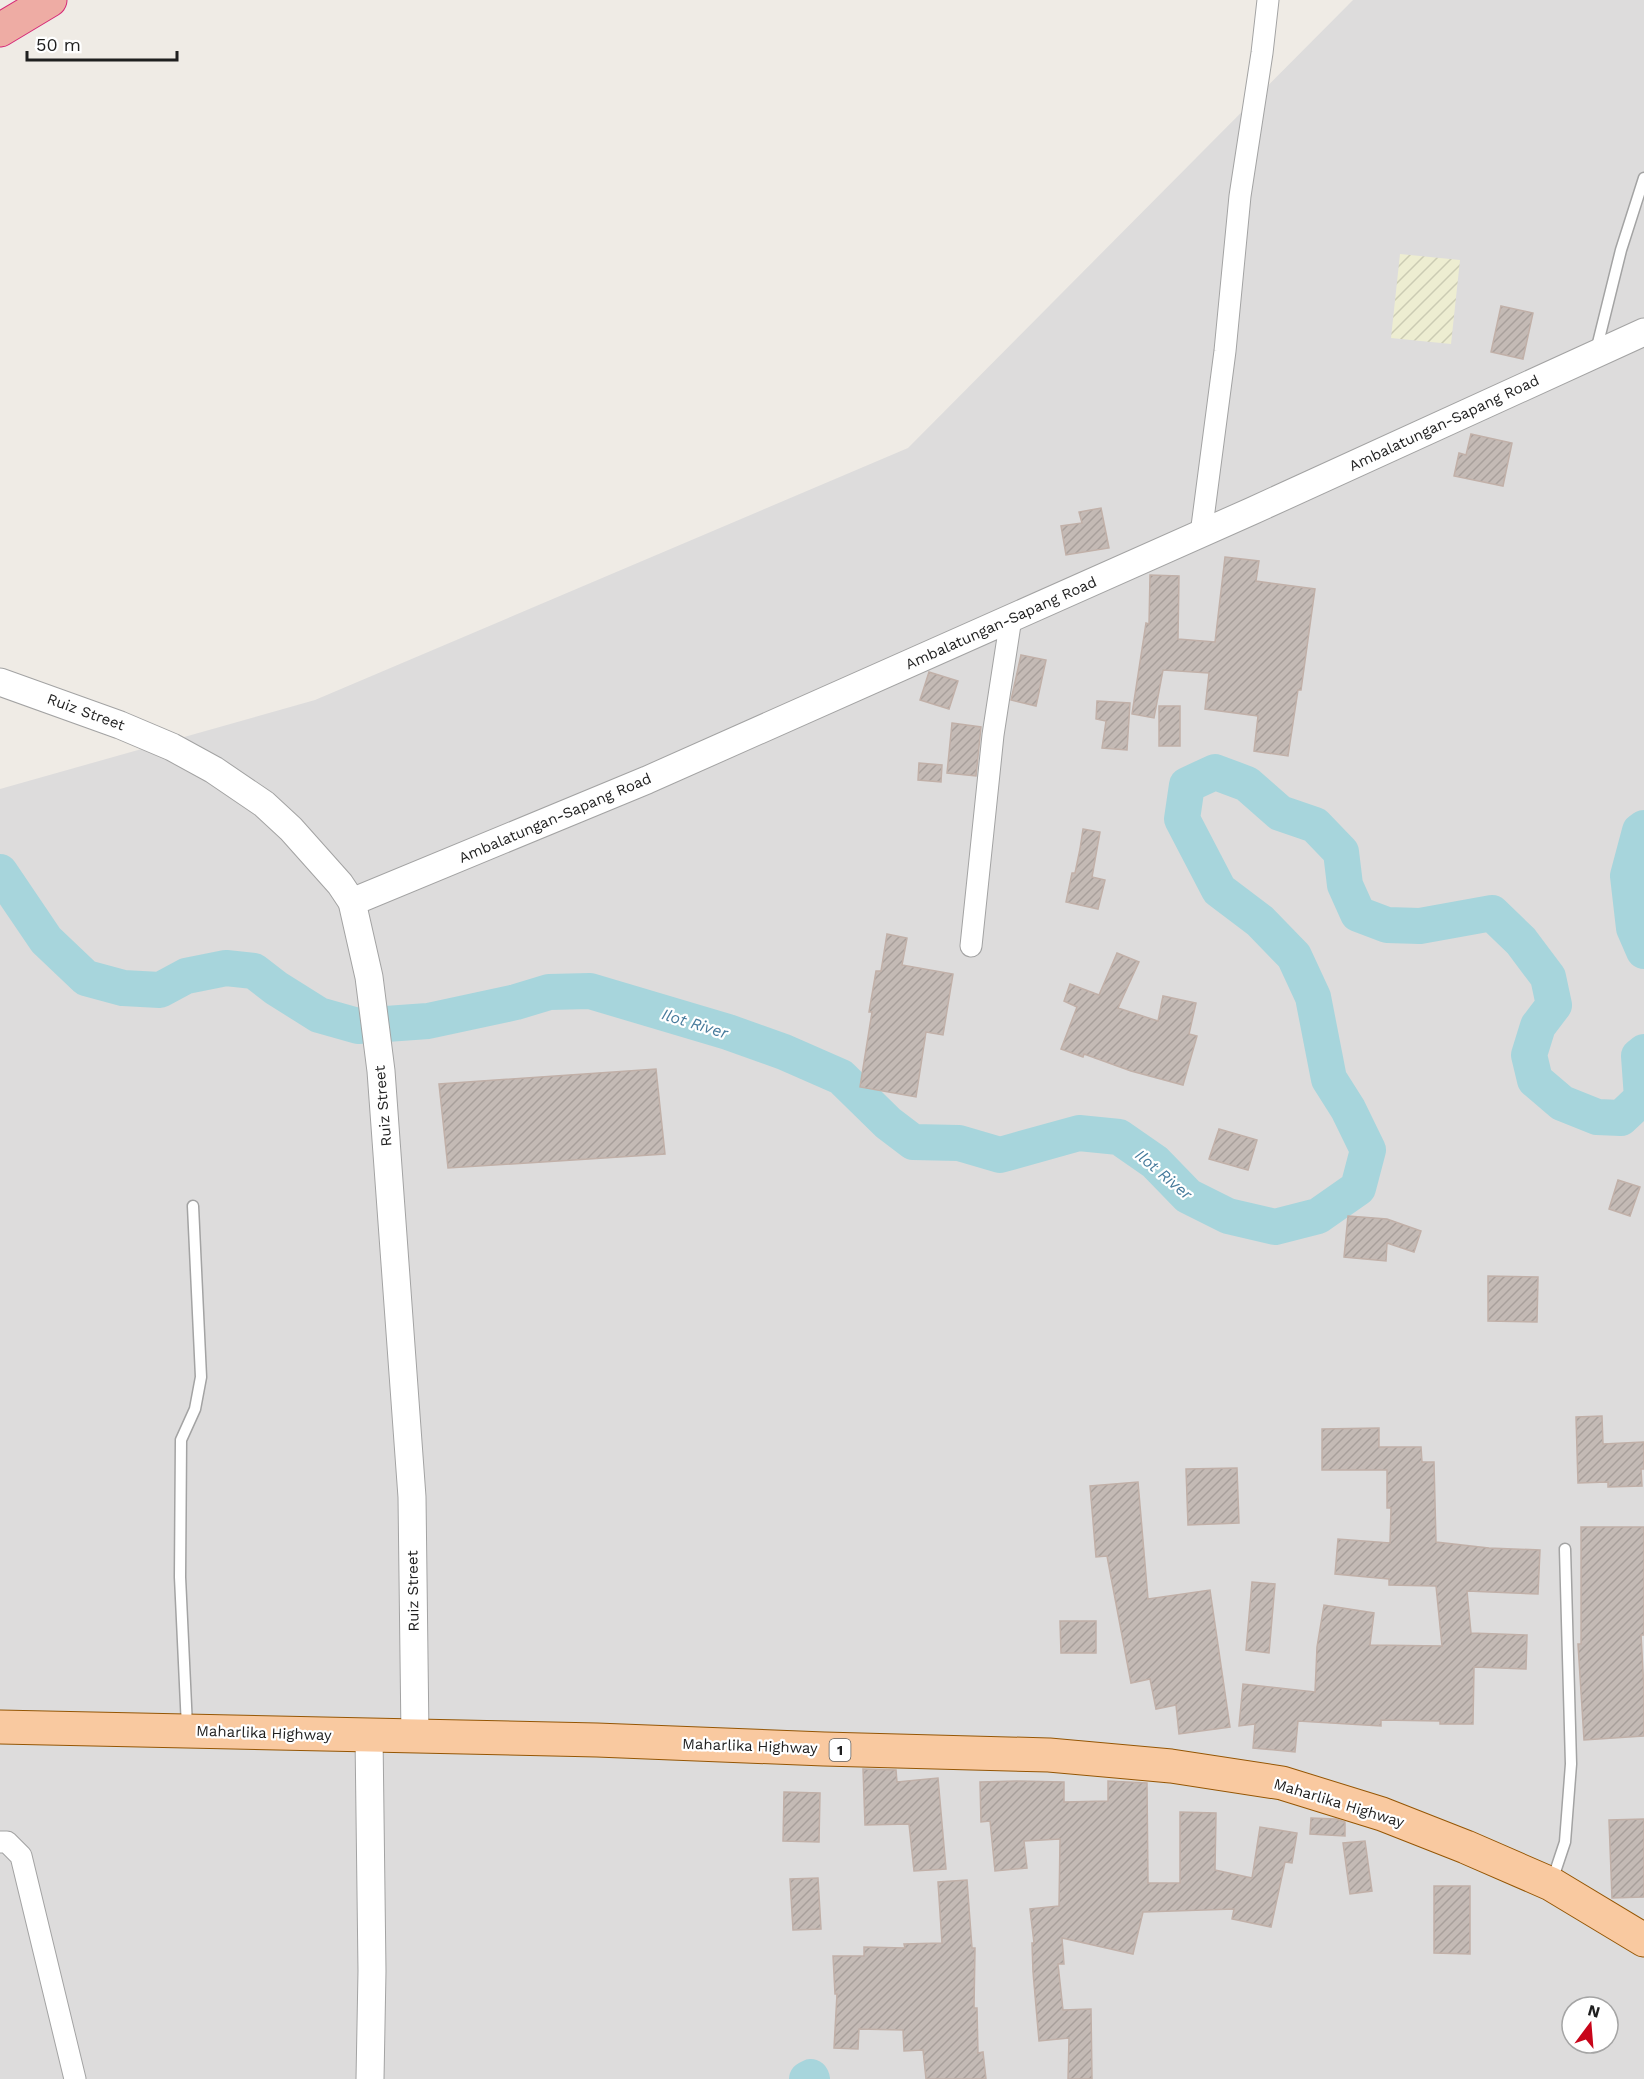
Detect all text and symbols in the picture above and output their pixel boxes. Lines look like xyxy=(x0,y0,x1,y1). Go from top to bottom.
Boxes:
scale bar xyxy=(27,24,177,62)
text: 50 m xyxy=(36,34,81,55)
street label: Ambalatungan-Sapang Road xyxy=(1346,371,1542,475)
street label: Ambalatungan-Sapang Road xyxy=(903,573,1099,673)
street label: Ruiz Street xyxy=(45,690,128,735)
street label: Ambalatungan-Sapang Road xyxy=(456,769,654,867)
water label: Ilot River xyxy=(659,1004,731,1043)
street label: Ruiz Street xyxy=(370,1064,396,1147)
water label: Ilot River xyxy=(1131,1145,1196,1204)
street label: Ruiz Street xyxy=(403,1549,423,1632)
street label: Maharlika Highway xyxy=(196,1722,332,1744)
street label: Maharlika Highway xyxy=(682,1735,818,1757)
road number: 1 xyxy=(830,1739,850,1761)
street label: Maharlika Highway xyxy=(1272,1775,1407,1832)
north arrow xyxy=(1560,1995,1620,2055)
text: N xyxy=(1586,2000,1602,2022)

